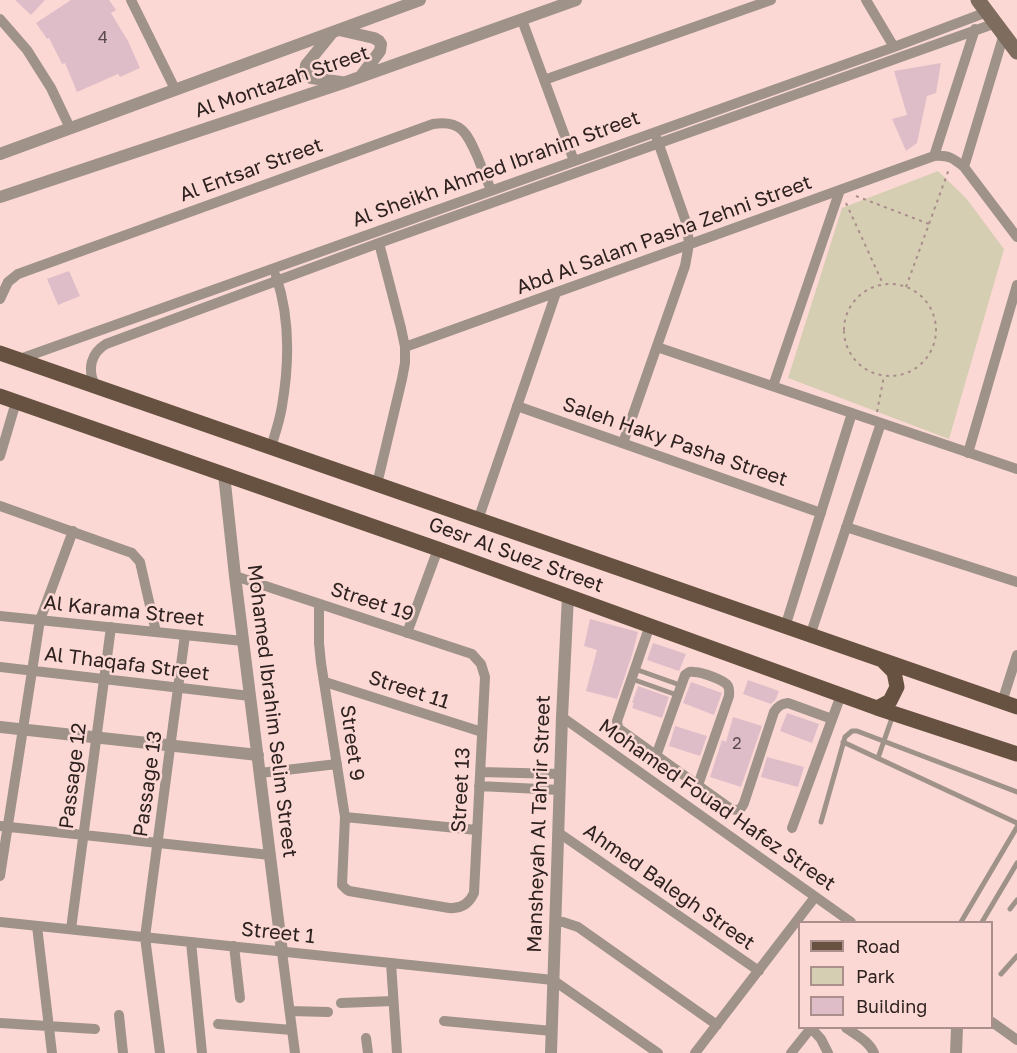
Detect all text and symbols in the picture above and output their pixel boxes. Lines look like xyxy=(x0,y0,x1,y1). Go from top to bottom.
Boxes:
house number: 4 xyxy=(98,28,108,48)
street label: Al Montazah Street xyxy=(192,41,372,123)
street label: Al Sheikh Ahmed Ibrahim Street xyxy=(349,106,643,232)
street label: Al Entsar Street xyxy=(176,133,326,207)
street label: Abd Al Salam Pasha Zehni Street xyxy=(513,170,815,300)
street label: Saleh Haky Pasha Street xyxy=(560,392,790,492)
street label: Gesr Al Suez Street xyxy=(425,512,607,598)
street label: Mohamed Ibrahim Selim Street xyxy=(242,563,302,859)
street label: Street 19 xyxy=(327,577,417,627)
street label: Al Karama Street xyxy=(42,591,206,631)
street label: Al Thaqafa Street xyxy=(43,642,211,686)
street label: Street 11 xyxy=(366,666,452,714)
street label: Mansheyah Al Tahrir Street xyxy=(523,695,555,953)
street label: Street 9 xyxy=(335,704,369,782)
street label: Mohamed Fouad Hafez Street xyxy=(594,714,840,896)
street label: Passage 12 xyxy=(55,721,91,831)
street label: Passage 13 xyxy=(129,729,167,839)
house number: 2 xyxy=(732,734,742,754)
street label: Street 13 xyxy=(447,747,475,833)
street label: Ahmed Balegh Street xyxy=(579,819,759,955)
street label: Street 1 xyxy=(240,917,316,949)
legend xyxy=(798,921,993,1029)
text: Road xyxy=(856,935,900,957)
text: Park xyxy=(856,965,895,987)
text: Building xyxy=(856,995,927,1017)

